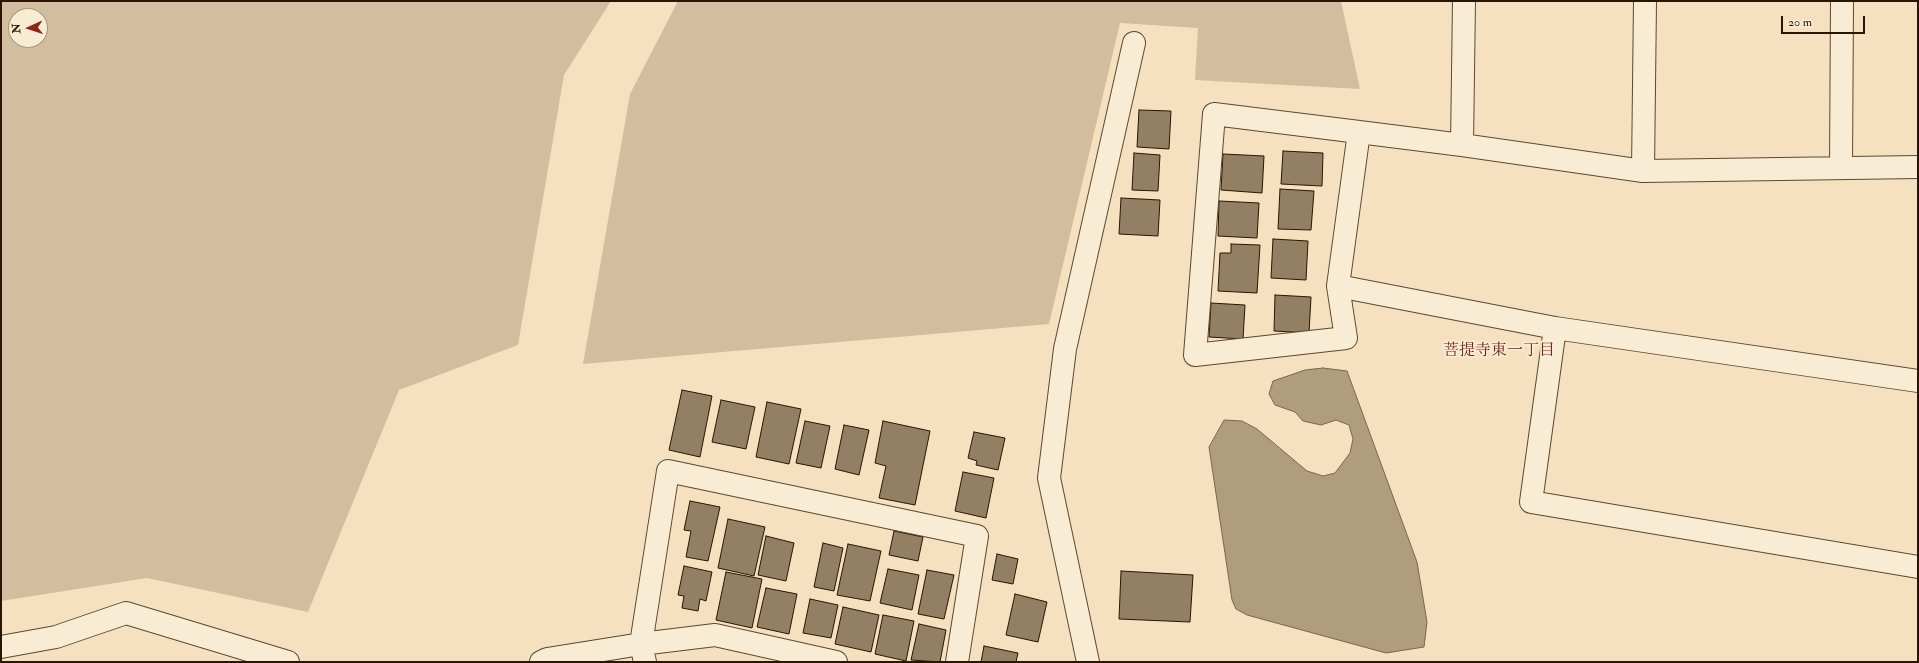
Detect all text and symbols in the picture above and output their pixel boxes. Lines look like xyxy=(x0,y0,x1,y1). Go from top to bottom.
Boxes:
north arrow xyxy=(8,8,48,48)
scale bar xyxy=(1783,8,1867,34)
text: 20 m xyxy=(1788,15,1812,30)
text: N xyxy=(10,23,23,34)
district label: 菩提寺東一丁目 xyxy=(1443,342,1555,362)

